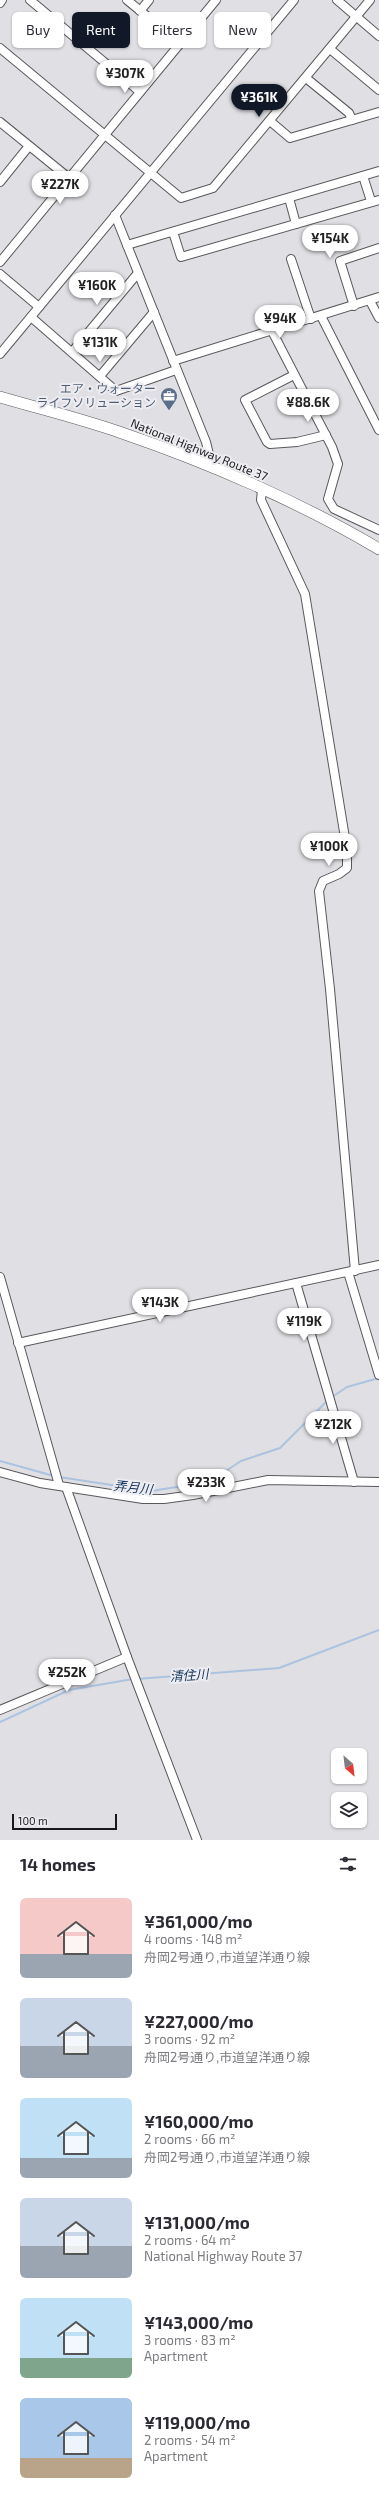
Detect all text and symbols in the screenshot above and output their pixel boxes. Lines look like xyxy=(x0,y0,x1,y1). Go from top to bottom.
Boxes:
chip: Buy xyxy=(12,12,64,48)
chip: Rent xyxy=(72,12,130,48)
chip: Filters xyxy=(138,12,206,48)
chip: New xyxy=(214,12,271,48)
pin: ¥307K xyxy=(97,60,153,94)
text: ¥307K xyxy=(105,65,145,81)
pin: ¥361K xyxy=(231,84,287,118)
text: ¥361K xyxy=(240,89,278,105)
pin: ¥227K xyxy=(32,171,88,205)
text: ¥227K xyxy=(41,176,79,192)
pin: ¥154K xyxy=(302,225,358,259)
text: ¥154K xyxy=(311,230,349,246)
pin: ¥160K xyxy=(69,272,125,306)
text: ¥160K xyxy=(78,277,116,293)
pin: ¥94K xyxy=(256,305,304,339)
text: ¥94K xyxy=(264,310,296,326)
pin: ¥131K xyxy=(72,329,128,363)
text: ¥131K xyxy=(82,334,118,350)
place label: エア・ウォーター ライフソリューション xyxy=(36,381,156,409)
office icon: エア・ウォーター ライフソリューション xyxy=(159,386,179,411)
pin: ¥88.6K xyxy=(275,389,341,423)
text: ¥88.6K xyxy=(286,394,330,410)
street label: National Highway Route 37 xyxy=(129,415,270,483)
pin: ¥100K xyxy=(301,833,357,867)
text: ¥100K xyxy=(310,838,348,854)
pin: ¥143K xyxy=(132,1289,188,1323)
text: ¥143K xyxy=(141,1294,179,1310)
pin: ¥119K xyxy=(276,1308,332,1342)
text: ¥119K xyxy=(286,1313,322,1329)
pin: ¥212K xyxy=(305,1411,361,1445)
text: ¥212K xyxy=(314,1416,352,1432)
pin: ¥233K xyxy=(178,1469,234,1503)
text: ¥233K xyxy=(186,1474,226,1490)
water label: 弄月川 xyxy=(113,1477,155,1497)
pin: ¥252K xyxy=(39,1659,95,1693)
text: ¥252K xyxy=(47,1664,87,1680)
water label: 清住川 xyxy=(169,1666,211,1684)
north arrow xyxy=(331,1748,367,1784)
map controls xyxy=(331,1748,367,1828)
button: layers xyxy=(331,1792,367,1828)
scale bar xyxy=(12,1812,117,1831)
text: 100 m xyxy=(18,1814,48,1827)
icon: filters xyxy=(337,1853,359,1875)
text: 14 homes xyxy=(20,1854,96,1874)
text: ¥361,000/mo xyxy=(144,1911,252,1931)
icon: home xyxy=(52,1914,100,1962)
text: 4 rooms · 148 m² xyxy=(144,1931,242,1947)
text: 舟岡2号通り,市道望洋通り線 xyxy=(144,1949,310,1965)
text: ¥227,000/mo xyxy=(144,2011,253,2031)
icon: home xyxy=(52,2014,100,2062)
text: 3 rooms · 92 m² xyxy=(144,2031,235,2047)
text: 舟岡2号通り,市道望洋通り線 xyxy=(144,2049,310,2065)
text: ¥160,000/mo xyxy=(144,2111,254,2131)
icon: home xyxy=(52,2114,100,2162)
text: 2 rooms · 66 m² xyxy=(144,2131,235,2147)
text: 舟岡2号通り,市道望洋通り線 xyxy=(144,2149,310,2165)
text: ¥131,000/mo xyxy=(144,2212,250,2232)
icon: home xyxy=(52,2214,100,2262)
text: 2 rooms · 64 m² xyxy=(144,2232,236,2248)
text: National Highway Route 37 xyxy=(144,2248,302,2264)
text: ¥143,000/mo xyxy=(144,2312,253,2332)
icon: home xyxy=(52,2314,100,2362)
text: 3 rooms · 83 m² xyxy=(144,2332,236,2348)
text: Apartment xyxy=(144,2348,208,2364)
text: ¥119,000/mo xyxy=(144,2412,250,2432)
icon: home xyxy=(52,2414,100,2462)
text: 2 rooms · 54 m² xyxy=(144,2432,236,2448)
text: Apartment xyxy=(144,2448,208,2464)

